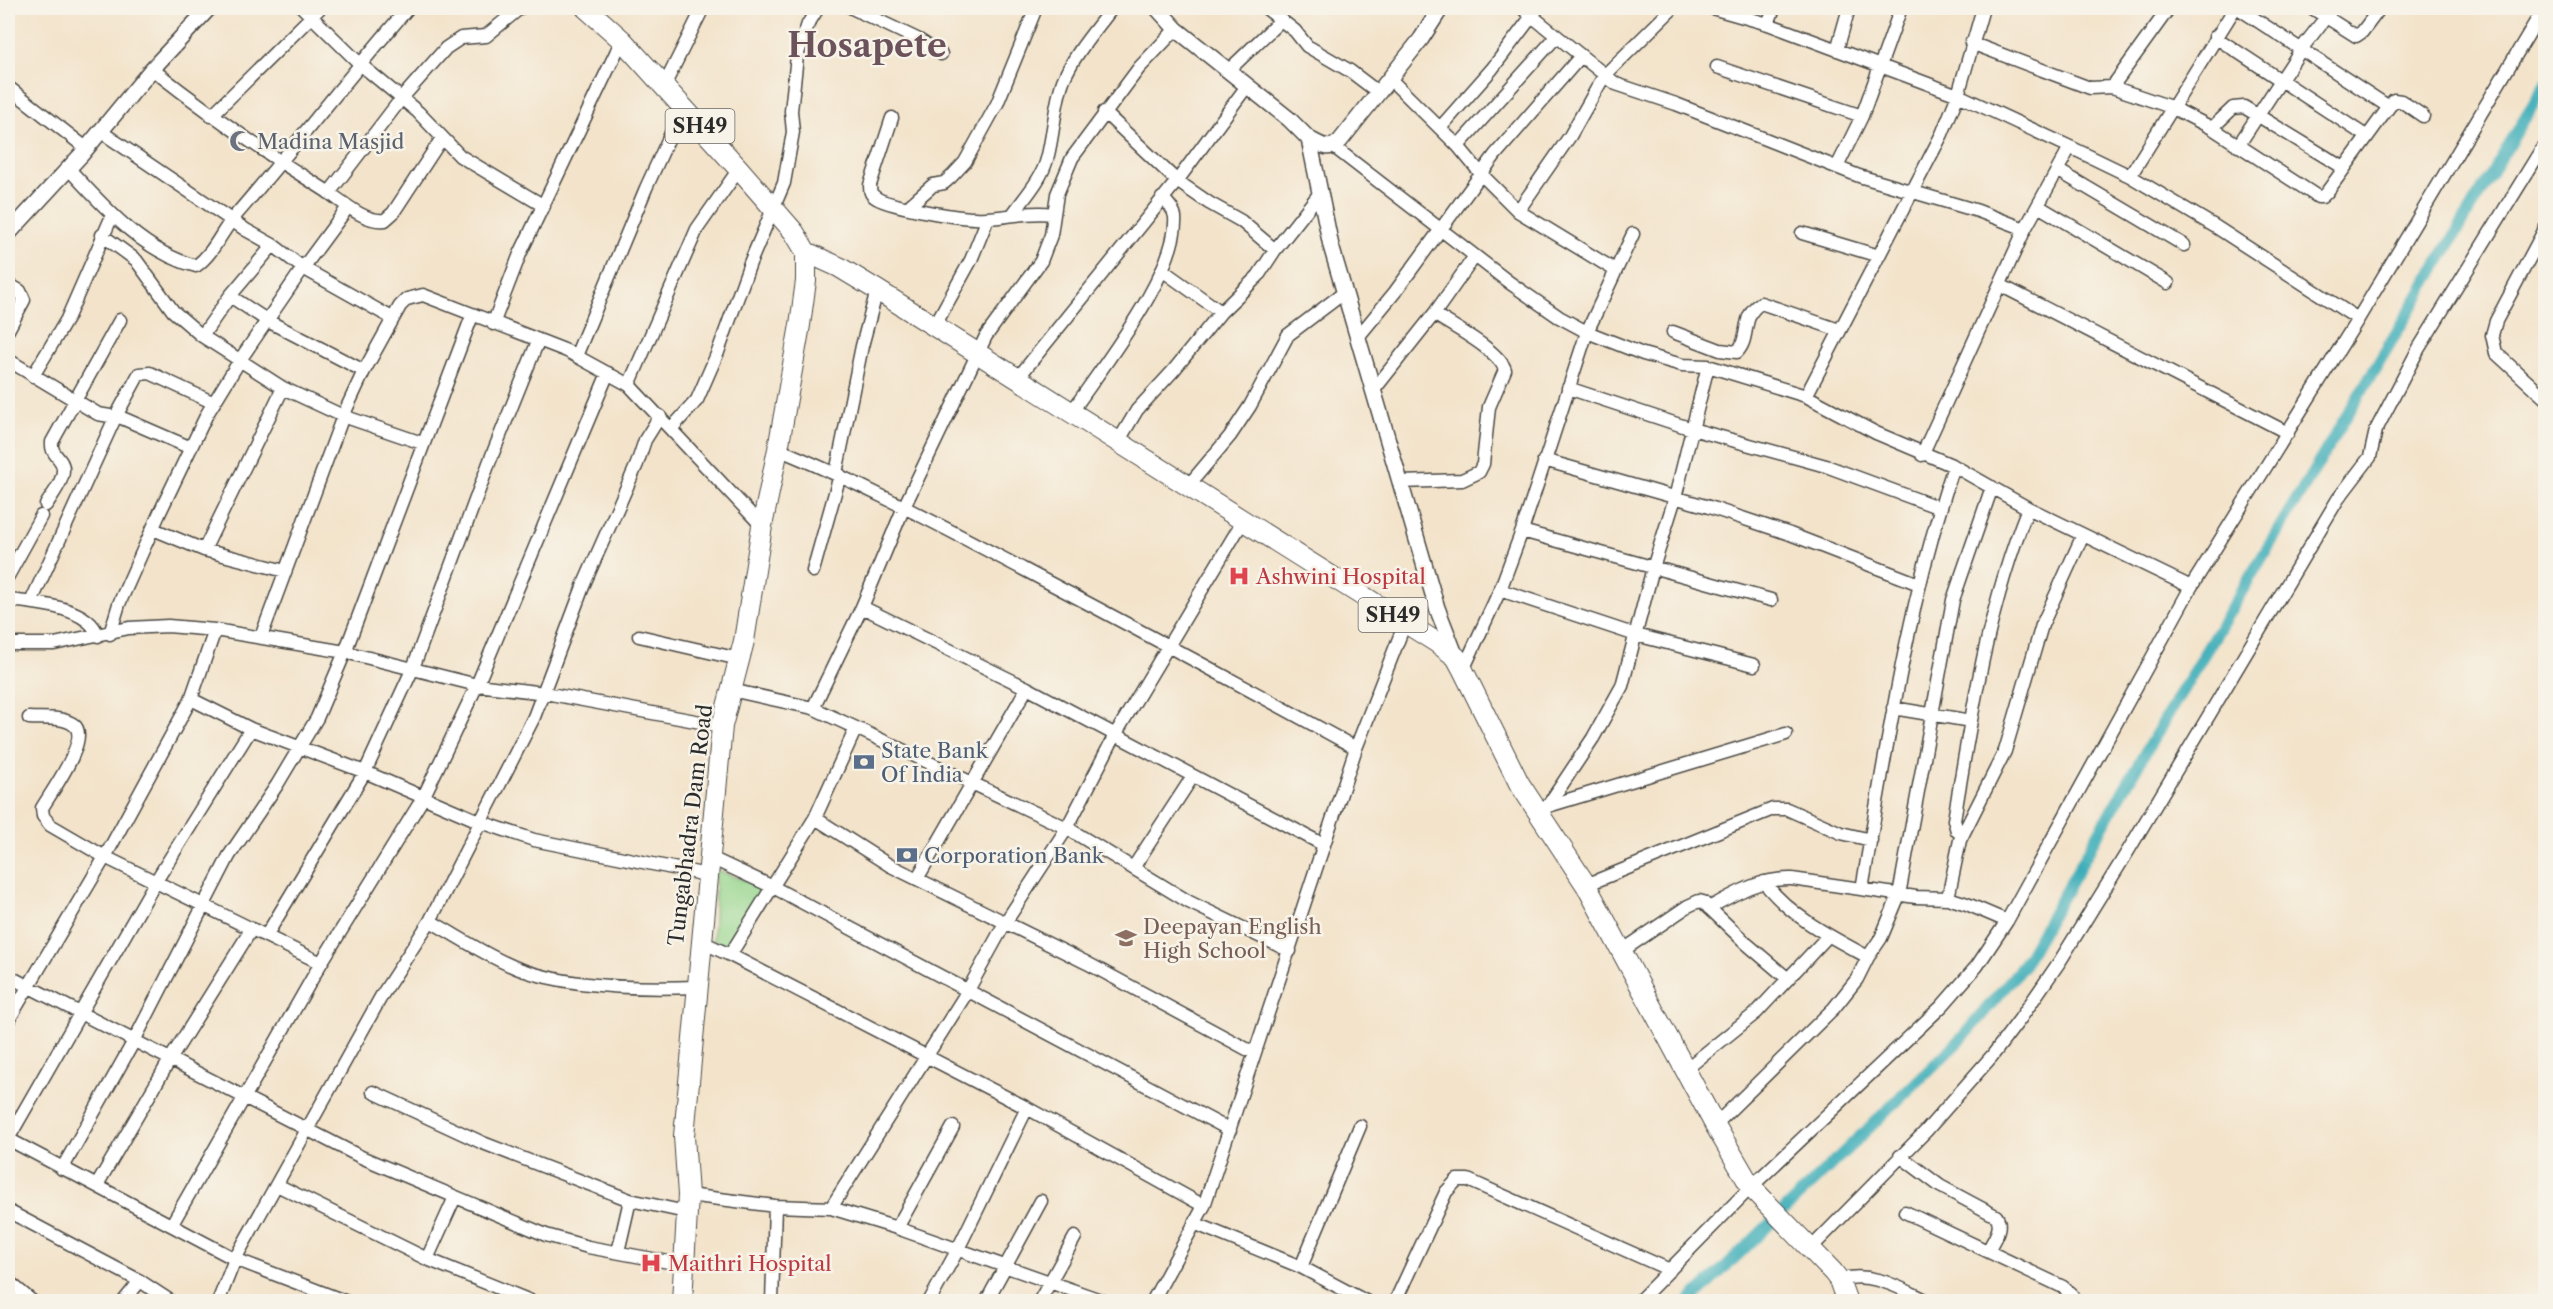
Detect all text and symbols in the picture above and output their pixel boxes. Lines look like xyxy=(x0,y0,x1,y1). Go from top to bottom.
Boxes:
district label: Hosapete xyxy=(787,25,947,66)
road number: SH49 xyxy=(666,109,734,143)
mosque icon: Madina Masjid xyxy=(228,129,252,153)
place label: Madina Masjid xyxy=(257,129,404,154)
hospital icon: Ashwini Hospital xyxy=(1227,564,1251,588)
place label: Ashwini Hospital xyxy=(1255,564,1426,589)
road number: SH49 xyxy=(1358,598,1428,632)
street label: Tungabhadra Dam Road xyxy=(663,703,717,947)
place label: State Bank Of India xyxy=(881,738,989,787)
bank icon: State Bank Of India xyxy=(852,750,876,774)
bank icon: Corporation Bank xyxy=(895,843,919,867)
place label: Corporation Bank xyxy=(924,843,1105,868)
place label: Deepayan English High School xyxy=(1143,914,1322,963)
school or university icon: Deepayan English High School xyxy=(1114,926,1138,950)
hospital icon: Maithri Hospital xyxy=(639,1251,663,1275)
place label: Maithri Hospital xyxy=(668,1251,832,1276)

